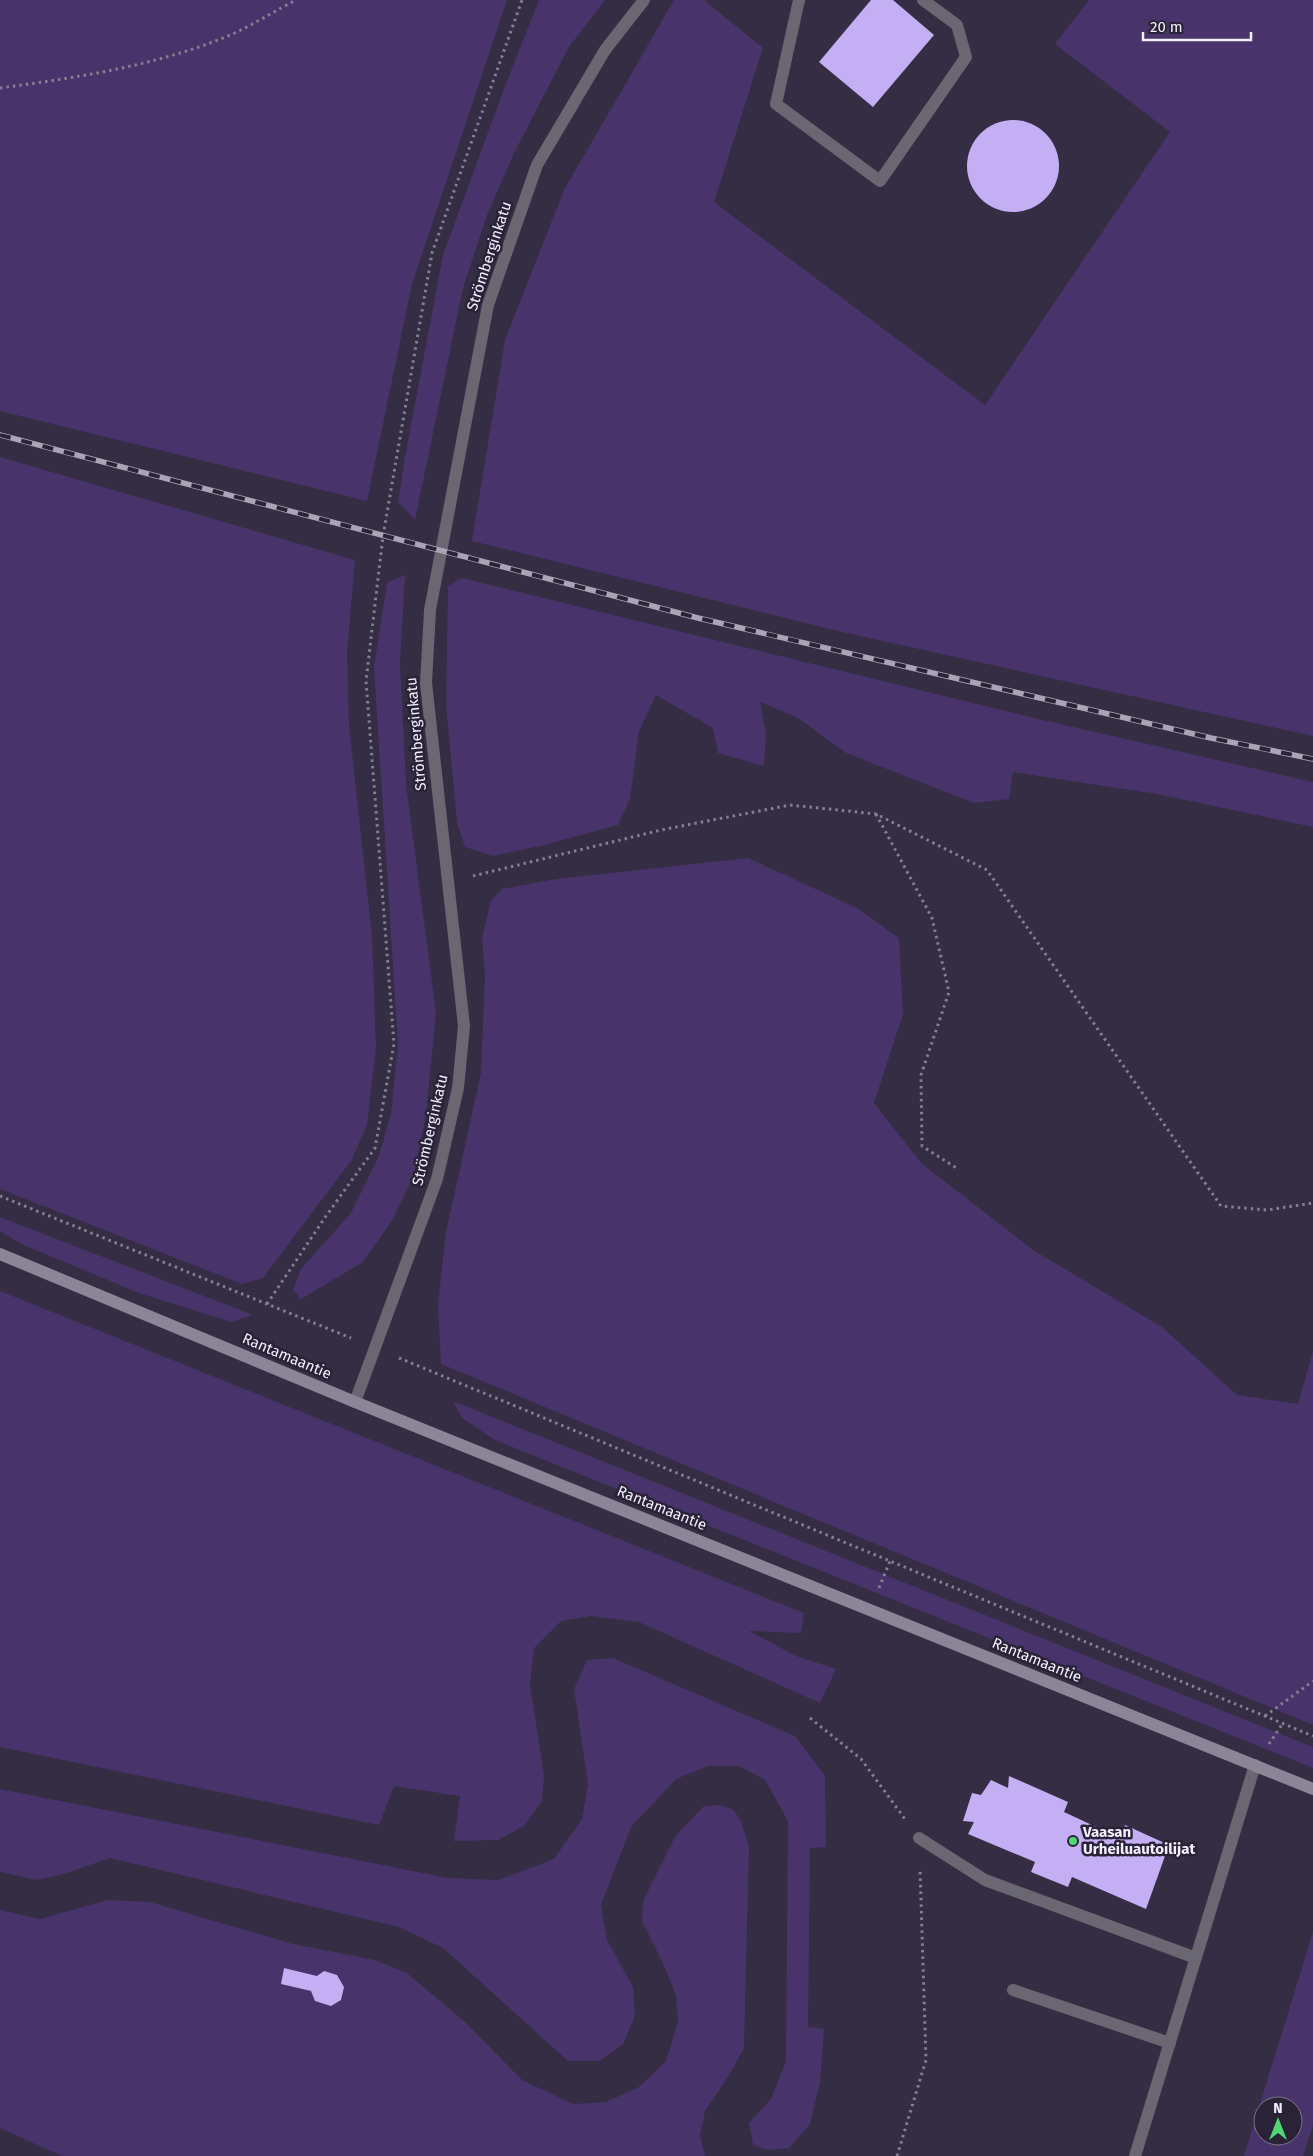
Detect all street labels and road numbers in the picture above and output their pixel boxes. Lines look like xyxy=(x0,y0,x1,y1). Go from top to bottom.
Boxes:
street label: Strömberginkatu xyxy=(463,199,515,313)
street label: Strömberginkatu xyxy=(402,677,430,791)
street label: Strömberginkatu xyxy=(408,1073,452,1187)
street label: Rantamaantie xyxy=(240,1329,334,1383)
street label: Rantamaantie xyxy=(615,1482,709,1534)
street label: Rantamaantie xyxy=(990,1634,1084,1686)

